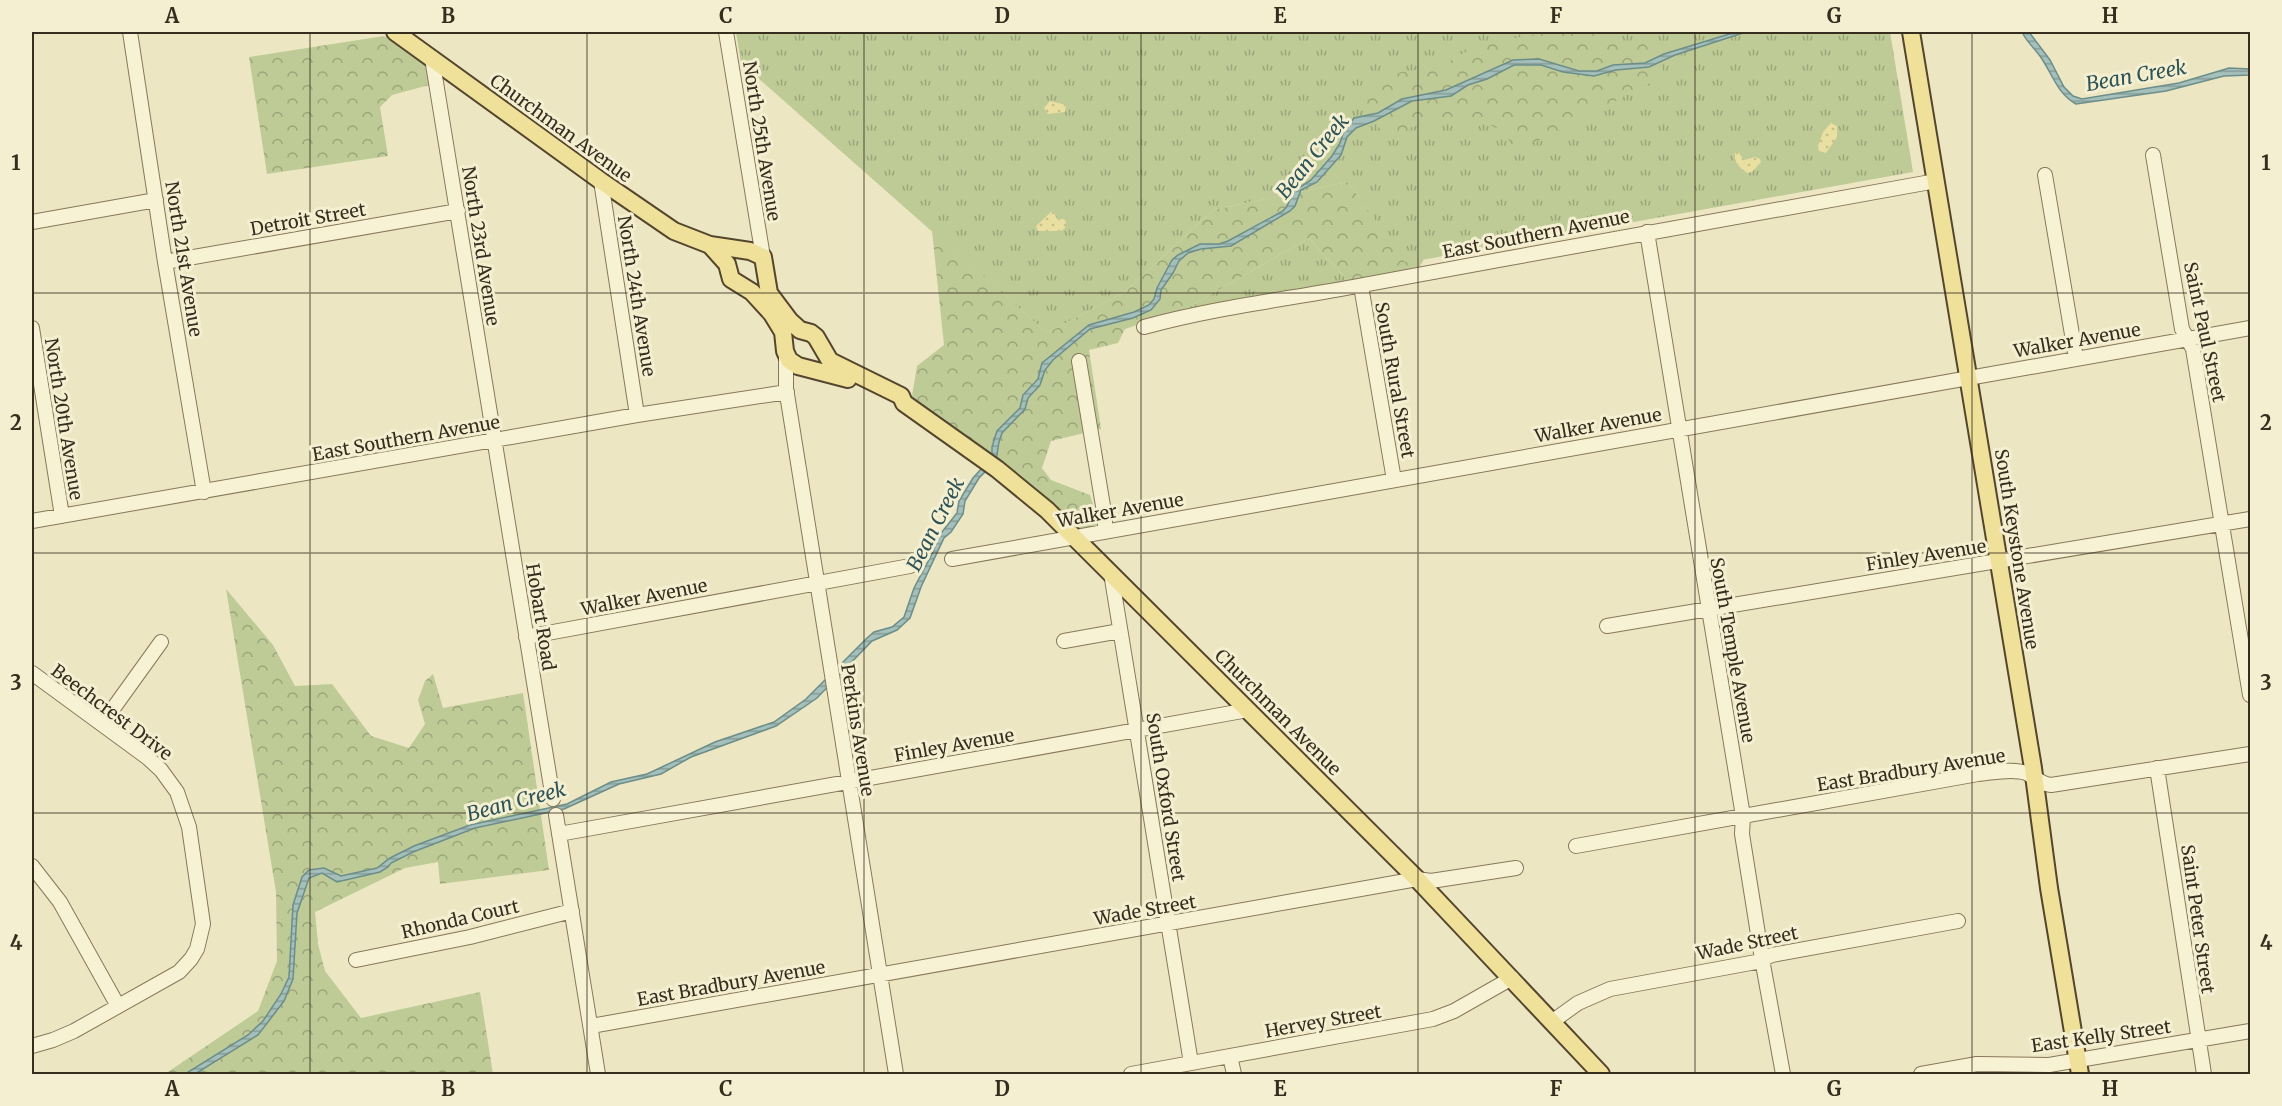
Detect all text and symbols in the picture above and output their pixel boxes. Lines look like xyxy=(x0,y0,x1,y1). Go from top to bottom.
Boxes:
text: A xyxy=(164,3,180,28)
text: B xyxy=(441,3,455,28)
text: C xyxy=(719,3,733,28)
text: D xyxy=(994,3,1010,28)
text: E xyxy=(1273,3,1287,28)
text: F xyxy=(1550,3,1563,28)
text: G xyxy=(1827,3,1842,28)
text: H xyxy=(2102,3,2118,28)
water label: Bean Creek xyxy=(2084,54,2188,96)
street label: North 25th Avenue xyxy=(738,59,786,223)
street label: Churchman Avenue xyxy=(486,69,636,187)
water label: Bean Creek xyxy=(1270,109,1354,203)
text: 1 xyxy=(11,150,21,175)
text: 1 xyxy=(2261,150,2271,175)
street label: North 23rd Avenue xyxy=(457,165,505,327)
street label: North 21st Avenue xyxy=(160,180,208,338)
street label: Detroit Street xyxy=(248,198,368,240)
street label: East Southern Avenue xyxy=(1441,205,1631,263)
street label: North 24th Avenue xyxy=(613,214,661,378)
street label: Saint Paul Street xyxy=(2179,260,2231,404)
street label: South Rural Street xyxy=(1370,300,1420,460)
street label: Walker Avenue xyxy=(2011,318,2142,363)
street label: North 20th Avenue xyxy=(40,336,88,502)
street label: Walker Avenue xyxy=(1532,403,1663,448)
text: 2 xyxy=(10,410,22,435)
street label: East Southern Avenue xyxy=(310,410,502,466)
text: 2 xyxy=(2260,410,2272,435)
street label: South Keystone Avenue xyxy=(1990,447,2044,651)
water label: Bean Creek xyxy=(901,473,969,575)
street label: Walker Avenue xyxy=(1054,488,1185,533)
street label: Finley Avenue xyxy=(1864,534,1988,576)
street label: South Temple Avenue xyxy=(1705,556,1761,744)
street label: Hobart Road xyxy=(521,562,561,672)
street label: Walker Avenue xyxy=(578,573,709,621)
street label: Churchman Avenue xyxy=(1210,644,1346,780)
street label: Beechcrest Drive xyxy=(47,659,177,765)
street label: Perkins Avenue xyxy=(836,662,880,798)
text: 3 xyxy=(10,670,22,695)
text: 3 xyxy=(2260,670,2272,695)
street label: South Oxford Street xyxy=(1141,711,1191,883)
street label: Finley Avenue xyxy=(892,723,1016,767)
street label: East Bradbury Avenue xyxy=(1815,744,2007,796)
water label: Bean Creek xyxy=(464,776,568,826)
street label: Saint Peter Street xyxy=(2176,843,2220,995)
street label: Wade Street xyxy=(1091,890,1198,930)
street label: Rhonda Court xyxy=(399,894,521,944)
street label: Wade Street xyxy=(1693,921,1800,965)
text: 4 xyxy=(10,930,23,955)
text: 4 xyxy=(2260,930,2273,955)
street label: East Bradbury Avenue xyxy=(635,955,827,1011)
street label: Hervey Street xyxy=(1263,999,1383,1043)
street label: East Kelly Street xyxy=(2030,1015,2172,1057)
text: A xyxy=(164,1076,180,1101)
text: B xyxy=(441,1076,455,1101)
text: C xyxy=(719,1076,733,1101)
text: D xyxy=(994,1076,1010,1101)
text: E xyxy=(1273,1076,1287,1101)
text: F xyxy=(1550,1076,1563,1101)
text: G xyxy=(1827,1076,1842,1101)
text: H xyxy=(2102,1076,2118,1101)

